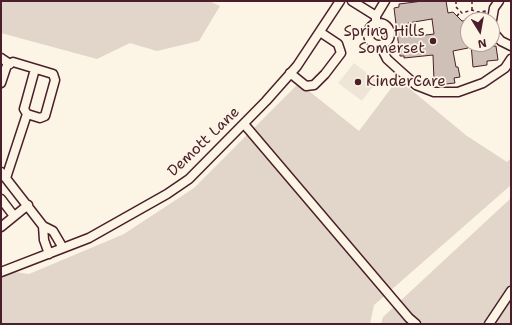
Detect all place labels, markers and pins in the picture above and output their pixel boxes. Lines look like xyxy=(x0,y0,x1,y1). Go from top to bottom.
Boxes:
place label: Spring Hills Somerset xyxy=(343,23,425,58)
marker: Spring Hills Somerset xyxy=(428,36,438,46)
place label: KinderCare xyxy=(366,73,446,91)
marker: KinderCare xyxy=(353,77,363,87)

